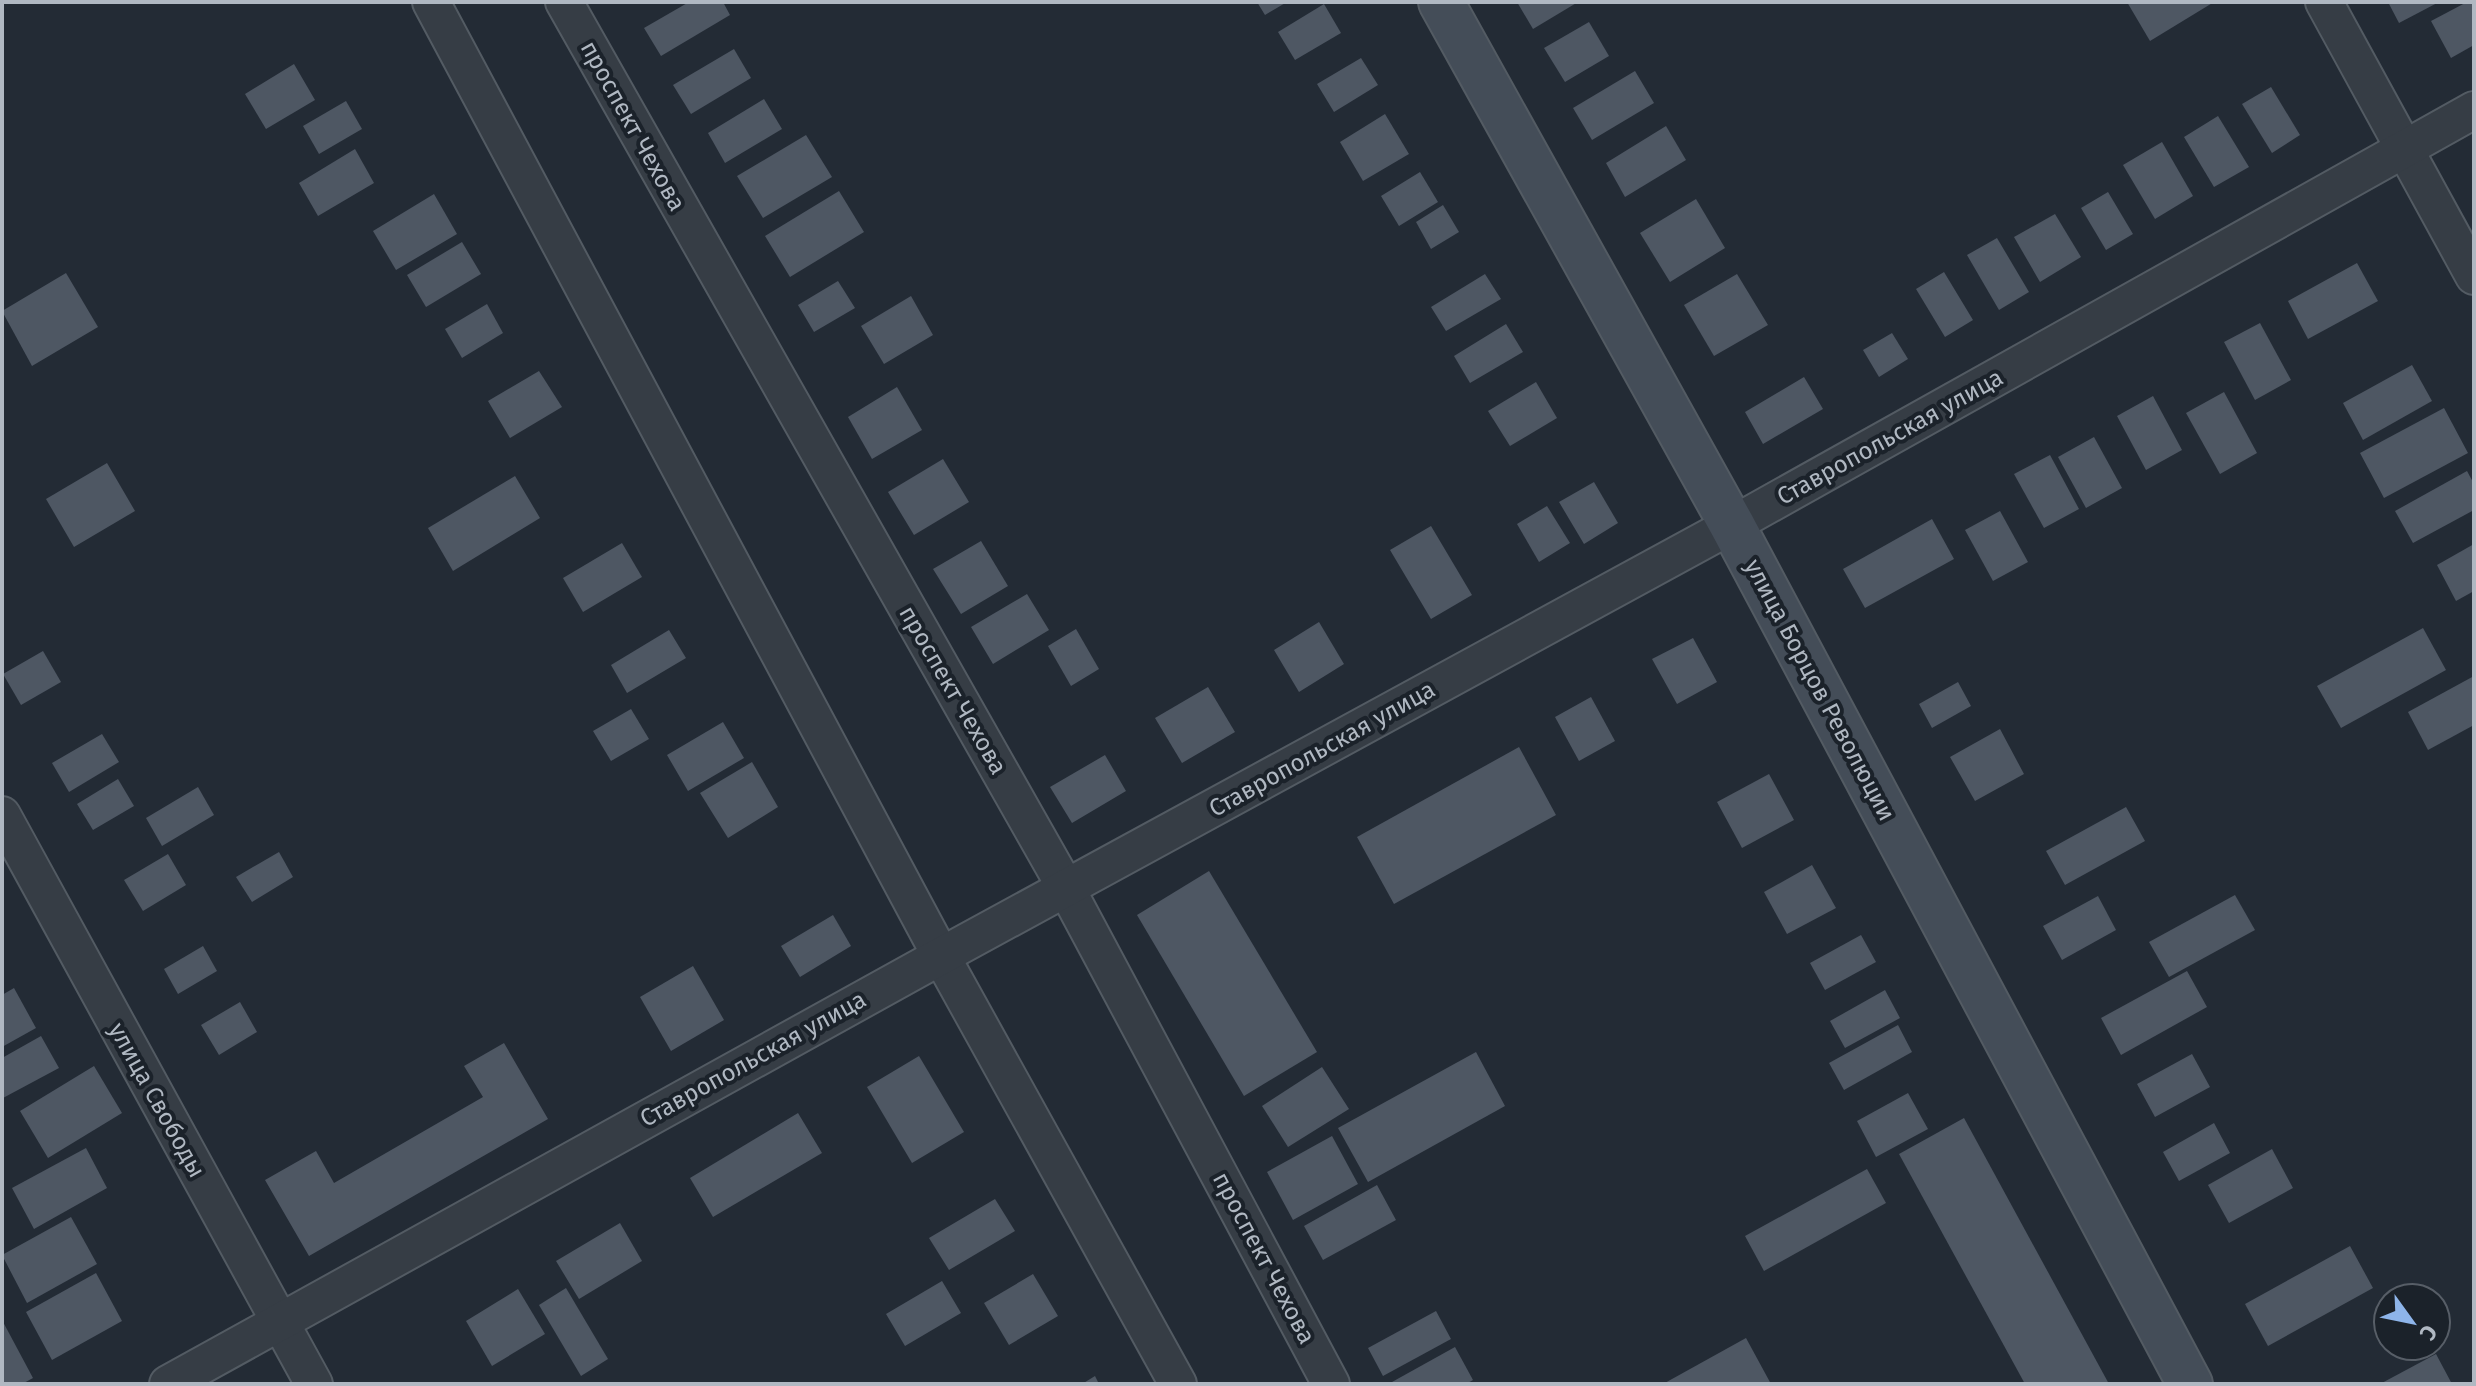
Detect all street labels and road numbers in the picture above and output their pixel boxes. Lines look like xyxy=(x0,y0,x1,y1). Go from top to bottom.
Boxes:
street label: проспект Чехова xyxy=(575,36,691,216)
street label: Ставропольская улица xyxy=(1772,363,2008,511)
street label: улица Борцов Революции xyxy=(1739,554,1901,826)
street label: проспект Чехова xyxy=(893,601,1013,779)
street label: Ставропольская улица xyxy=(1204,675,1440,823)
street label: Ставропольская улица xyxy=(635,985,871,1133)
street label: улица Свободы xyxy=(103,1018,211,1182)
street label: проспект Чехова xyxy=(1207,1167,1321,1349)

